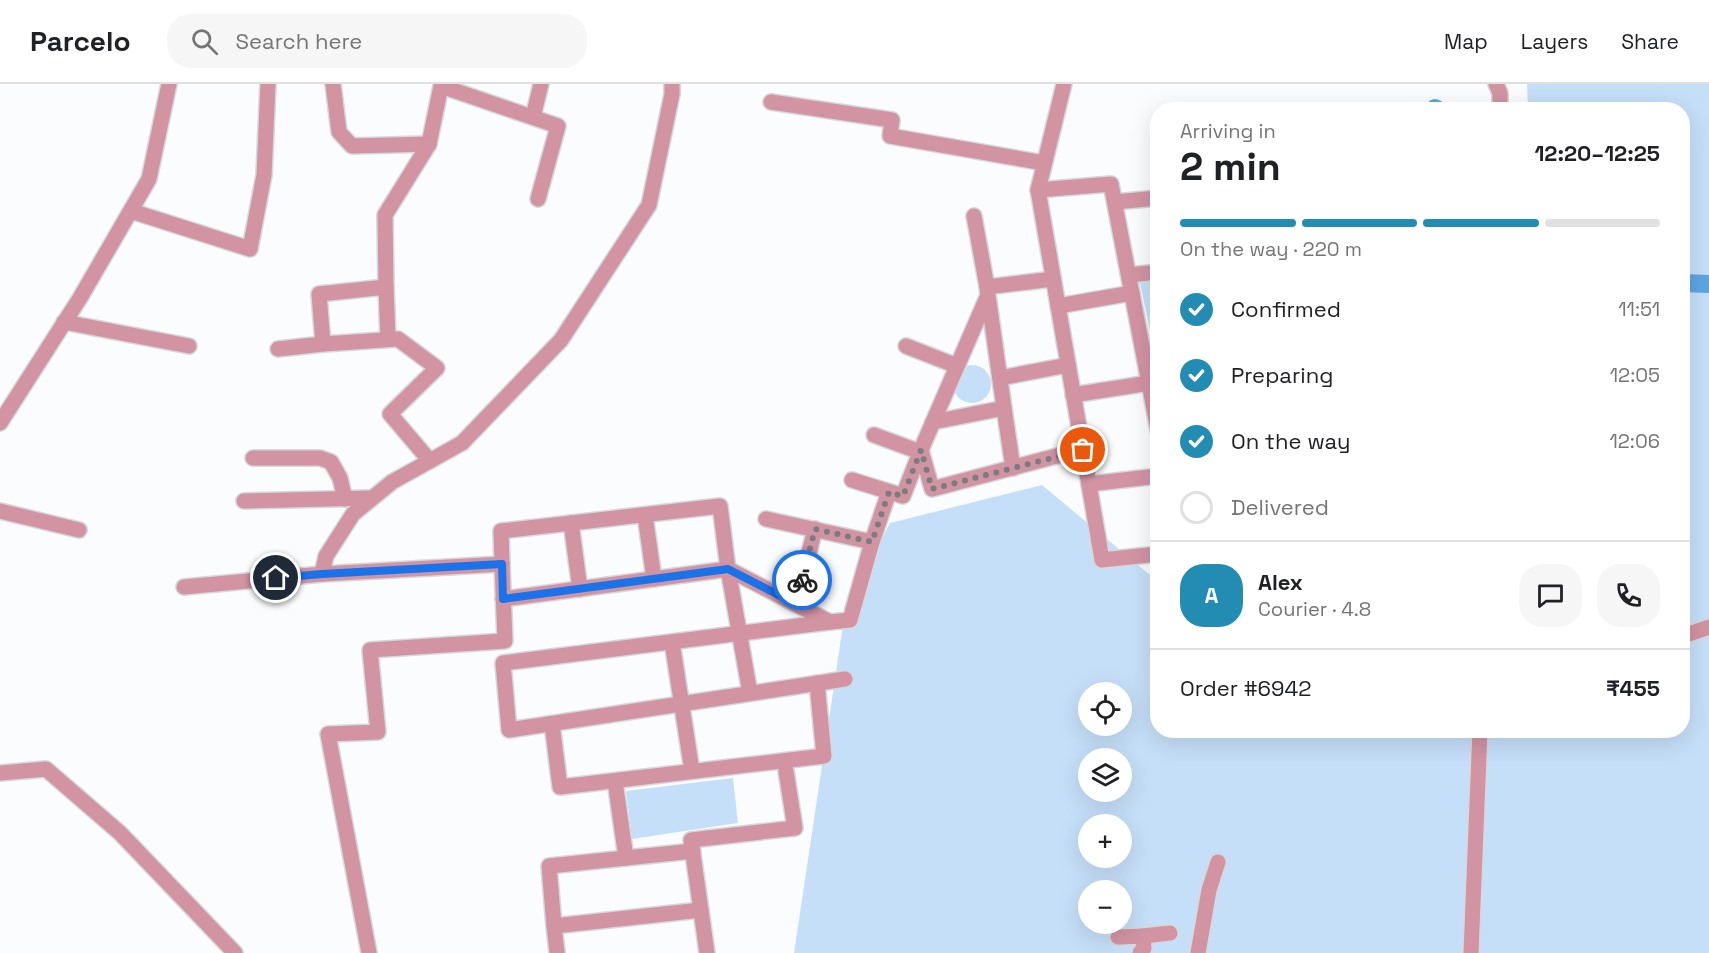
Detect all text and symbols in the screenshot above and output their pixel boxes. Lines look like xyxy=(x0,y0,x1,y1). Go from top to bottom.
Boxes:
search box xyxy=(167,14,587,68)
text: Parcelo xyxy=(30,23,131,59)
icon: search xyxy=(188,25,221,58)
text: Search here xyxy=(236,27,362,55)
text: Map xyxy=(1444,28,1488,55)
text: Layers xyxy=(1521,28,1588,55)
text: Share xyxy=(1621,28,1679,55)
text: Arriving in xyxy=(1180,118,1276,144)
text: 12:20–12:25 xyxy=(1534,139,1660,167)
text: 2 min xyxy=(1180,142,1281,191)
text: On the way · 220 m xyxy=(1180,236,1362,262)
icon: check xyxy=(1180,293,1213,326)
text: Confirmed xyxy=(1231,295,1341,323)
text: 11:51 xyxy=(1618,296,1660,322)
icon: check xyxy=(1180,359,1213,392)
text: Preparing xyxy=(1231,361,1333,389)
text: 12:05 xyxy=(1610,362,1660,388)
pin xyxy=(1057,424,1108,475)
icon: check xyxy=(1180,425,1213,458)
text: On the way xyxy=(1231,427,1350,455)
text: 12:06 xyxy=(1609,428,1660,454)
icon: bag xyxy=(1066,433,1099,466)
text: Delivered xyxy=(1231,493,1329,521)
courier xyxy=(772,550,832,610)
pin xyxy=(250,552,301,603)
icon: home xyxy=(259,561,292,594)
icon: bike xyxy=(786,564,819,597)
button: chat xyxy=(1519,564,1582,627)
button: phone xyxy=(1597,564,1660,627)
text: Alex xyxy=(1258,568,1303,596)
text: A xyxy=(1205,581,1218,609)
text: Courier · 4.8 xyxy=(1258,596,1371,622)
text: Order #6942 xyxy=(1180,674,1312,702)
text: ₹455 xyxy=(1606,674,1660,702)
map controls xyxy=(1078,682,1132,934)
button: locate xyxy=(1078,682,1132,736)
button: layers xyxy=(1078,748,1132,802)
button: + xyxy=(1078,814,1132,868)
button: − xyxy=(1078,880,1132,934)

